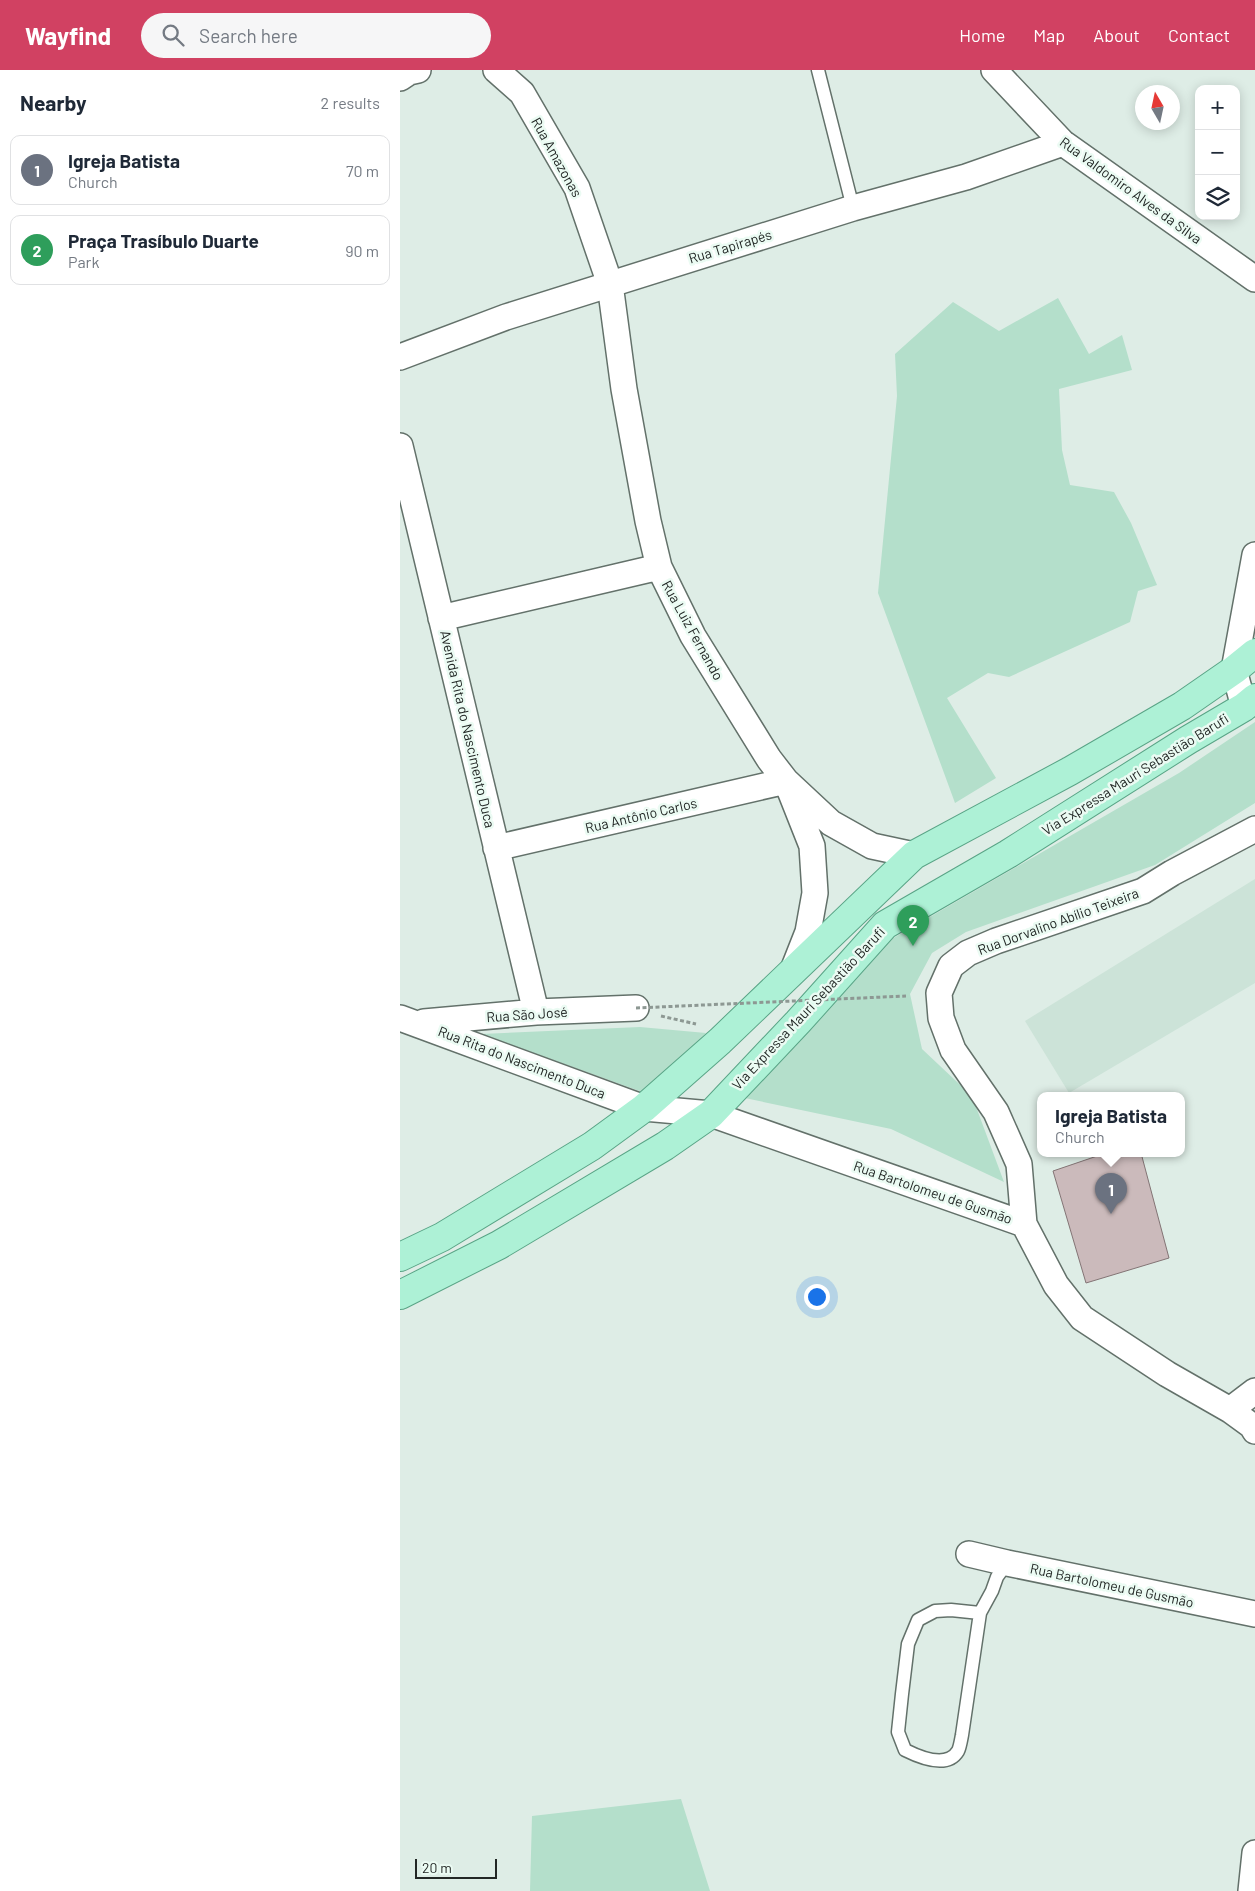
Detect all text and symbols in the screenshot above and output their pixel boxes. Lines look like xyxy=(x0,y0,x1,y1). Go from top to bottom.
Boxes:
search box xyxy=(141,13,491,58)
text: Wayfind xyxy=(25,21,111,50)
icon: search xyxy=(159,21,187,49)
text: Search here xyxy=(199,24,298,47)
text: Home xyxy=(959,24,1005,46)
text: Map xyxy=(1033,24,1065,46)
text: About xyxy=(1093,24,1140,46)
text: Contact xyxy=(1168,24,1230,46)
north arrow xyxy=(1135,85,1180,130)
map controls xyxy=(1195,85,1240,220)
button: + xyxy=(1195,85,1240,130)
text: Nearby xyxy=(20,90,86,115)
text: 2 results xyxy=(321,93,380,112)
street label: Rua Amazonas xyxy=(528,114,586,200)
button: − xyxy=(1195,130,1240,175)
street label: Rua Valdomiro Alves da Silva xyxy=(1057,133,1205,247)
text: Igreja Batista xyxy=(68,149,180,172)
text: 1 xyxy=(34,161,40,180)
text: 70 m xyxy=(346,161,379,180)
text: Church xyxy=(68,172,118,191)
button: layers xyxy=(1195,175,1240,220)
street label: Rua Tapirapés xyxy=(686,225,774,267)
text: Praça Trasíbulo Duarte xyxy=(68,229,259,252)
text: 2 xyxy=(33,241,41,260)
text: 90 m xyxy=(345,241,379,260)
text: Park xyxy=(68,252,99,271)
street label: Rua Luiz Fernando xyxy=(659,577,727,683)
street label: Avenida Rita do Nascimento Duca xyxy=(437,629,499,829)
street label: Via Expressa Mauri Sebastião Barufi xyxy=(1039,709,1231,839)
street label: Rua Antônio Carlos xyxy=(583,794,699,836)
street label: Rua Dorvalino Abílio Teixeira xyxy=(975,884,1141,958)
pin: 2 xyxy=(897,905,929,946)
street label: Via Expressa Mauri Sebastião Barufi xyxy=(728,923,888,1093)
street label: Rua São José xyxy=(486,1003,568,1025)
street label: Rua Rita do Nascimento Duca xyxy=(436,1022,608,1102)
popup xyxy=(1037,1092,1185,1157)
text: Igreja Batista xyxy=(1055,1104,1167,1127)
text: Church xyxy=(1055,1127,1105,1146)
street label: Rua Bartolomeu de Gusmão xyxy=(851,1157,1015,1227)
pin: 1 xyxy=(1095,1173,1127,1214)
your location xyxy=(804,1284,830,1310)
street label: Rua Bartolomeu de Gusmão xyxy=(1029,1559,1195,1611)
scale bar xyxy=(415,1856,498,1879)
text: 20 m xyxy=(422,1859,452,1876)

